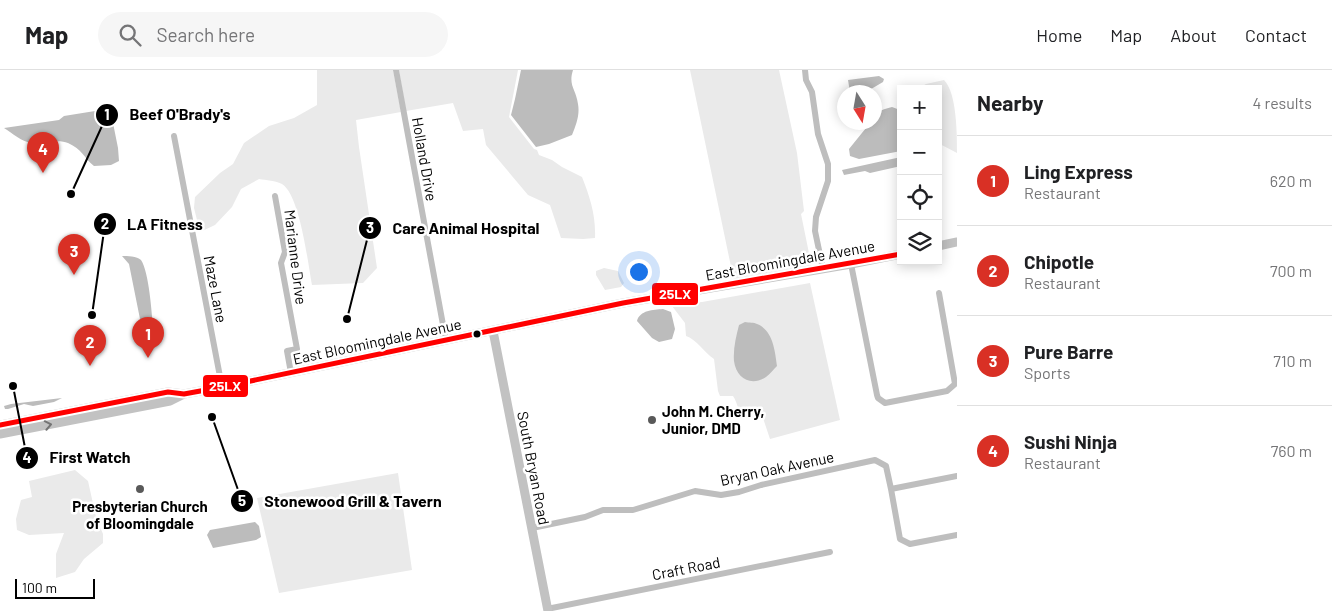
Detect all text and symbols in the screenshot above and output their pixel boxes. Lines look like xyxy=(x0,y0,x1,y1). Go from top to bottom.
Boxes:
search box xyxy=(98,12,448,57)
text: Map xyxy=(25,20,68,49)
icon: search xyxy=(116,21,144,49)
text: Search here xyxy=(156,23,255,46)
text: Home xyxy=(1036,24,1082,46)
text: Map xyxy=(1110,24,1142,46)
text: About xyxy=(1170,24,1217,46)
text: Contact xyxy=(1245,24,1307,46)
north arrow xyxy=(837,85,882,130)
map controls xyxy=(897,85,942,265)
button: + xyxy=(897,85,942,130)
text: Nearby xyxy=(977,90,1043,115)
text: 4 results xyxy=(1252,93,1312,112)
callout: Beef O'Brady's xyxy=(94,99,240,130)
text: Beef O'Brady's xyxy=(129,104,231,123)
text: 1 xyxy=(104,105,110,123)
street label: Holland Drive xyxy=(409,116,441,202)
button: − xyxy=(897,130,942,175)
pin: 4 xyxy=(27,132,59,173)
text: Ling Express xyxy=(1024,160,1133,183)
text: 1 xyxy=(990,171,996,190)
text: 620 m xyxy=(1270,171,1312,190)
button: locate xyxy=(897,175,942,220)
text: Restaurant xyxy=(1024,183,1101,202)
street label: Marianne Drive xyxy=(281,208,311,306)
callout: LA Fitness xyxy=(92,209,213,240)
callout: Care Animal Hospital xyxy=(358,213,550,244)
text: 2 xyxy=(101,214,109,232)
text: LA Fitness xyxy=(127,214,203,233)
text: 3 xyxy=(366,218,374,236)
text: Care Animal Hospital xyxy=(392,218,540,237)
button: layers xyxy=(897,220,942,265)
pin: 3 xyxy=(58,234,90,275)
street label: East Bloomingdale Avenue xyxy=(704,236,876,284)
text: Chipotle xyxy=(1024,250,1094,273)
street label: Maze Lane xyxy=(201,254,231,324)
your location xyxy=(626,259,652,285)
text: 2 xyxy=(989,261,997,280)
text: 700 m xyxy=(1270,261,1312,280)
text: Restaurant xyxy=(1024,273,1101,292)
line badge: 25LX xyxy=(651,282,699,306)
text: 25LX xyxy=(659,285,691,302)
street label: East Bloomingdale Avenue xyxy=(291,314,463,368)
pin: 1 xyxy=(132,317,164,358)
pin: 2 xyxy=(74,325,106,366)
unlabelled marker xyxy=(472,329,482,339)
text: Pure Barre xyxy=(1024,340,1113,363)
text: 3 xyxy=(989,351,997,370)
text: 710 m xyxy=(1273,351,1312,370)
text: Sports xyxy=(1024,363,1070,382)
line badge: 25LX xyxy=(202,374,249,398)
text: 25LX xyxy=(209,377,241,394)
place label: John M. Cherry, Junior, DMD xyxy=(662,402,764,437)
street label: South Bryan Road xyxy=(514,410,554,526)
marker: John M. Cherry, Junior, DMD xyxy=(646,414,658,426)
one-way arrow xyxy=(44,420,52,430)
text: Sushi Ninja xyxy=(1024,430,1117,453)
text: 4 xyxy=(988,441,998,460)
text: 760 m xyxy=(1271,441,1312,460)
callout: First Watch xyxy=(15,442,141,473)
text: First Watch xyxy=(50,447,131,466)
street label: Bryan Oak Avenue xyxy=(718,447,836,489)
text: 4 xyxy=(22,448,32,466)
text: Restaurant xyxy=(1024,453,1101,472)
marker: Presbyterian Church of Bloomingdale xyxy=(134,483,146,495)
callout: Stonewood Grill & Tavern xyxy=(230,486,452,517)
text: 5 xyxy=(238,491,246,509)
text: Stonewood Grill & Tavern xyxy=(264,491,442,510)
place label: Presbyterian Church of Bloomingdale xyxy=(72,497,208,532)
street label: Craft Road xyxy=(650,553,722,583)
scale bar xyxy=(15,576,95,599)
text: 100 m xyxy=(22,579,57,596)

